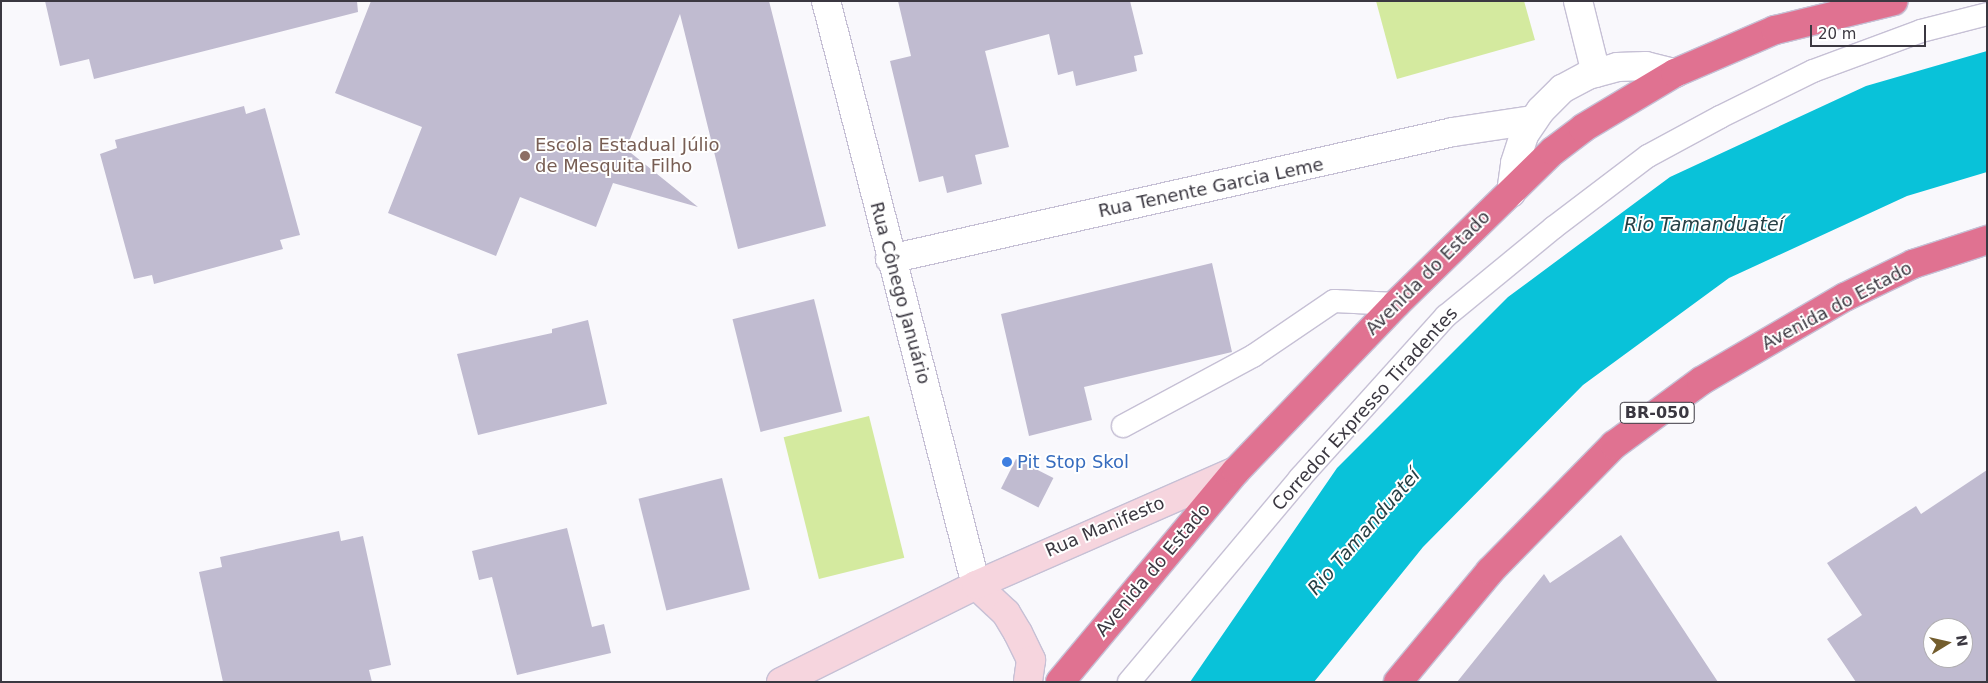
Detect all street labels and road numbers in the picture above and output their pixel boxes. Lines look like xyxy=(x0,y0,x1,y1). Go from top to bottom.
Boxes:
street label: Rua Tenente Garcia Leme xyxy=(1096,154,1326,222)
street label: Rua Cônego Januário xyxy=(865,200,935,386)
street label: Avenida do Estado xyxy=(1361,206,1495,340)
street label: Avenida do Estado xyxy=(1758,257,1916,355)
street label: Corredor Expresso Tiradentes xyxy=(1268,303,1462,515)
road number: BR-050 xyxy=(1620,399,1694,426)
street label: Rua Manifesto xyxy=(1042,492,1168,562)
street label: Avenida do Estado xyxy=(1091,499,1215,641)

